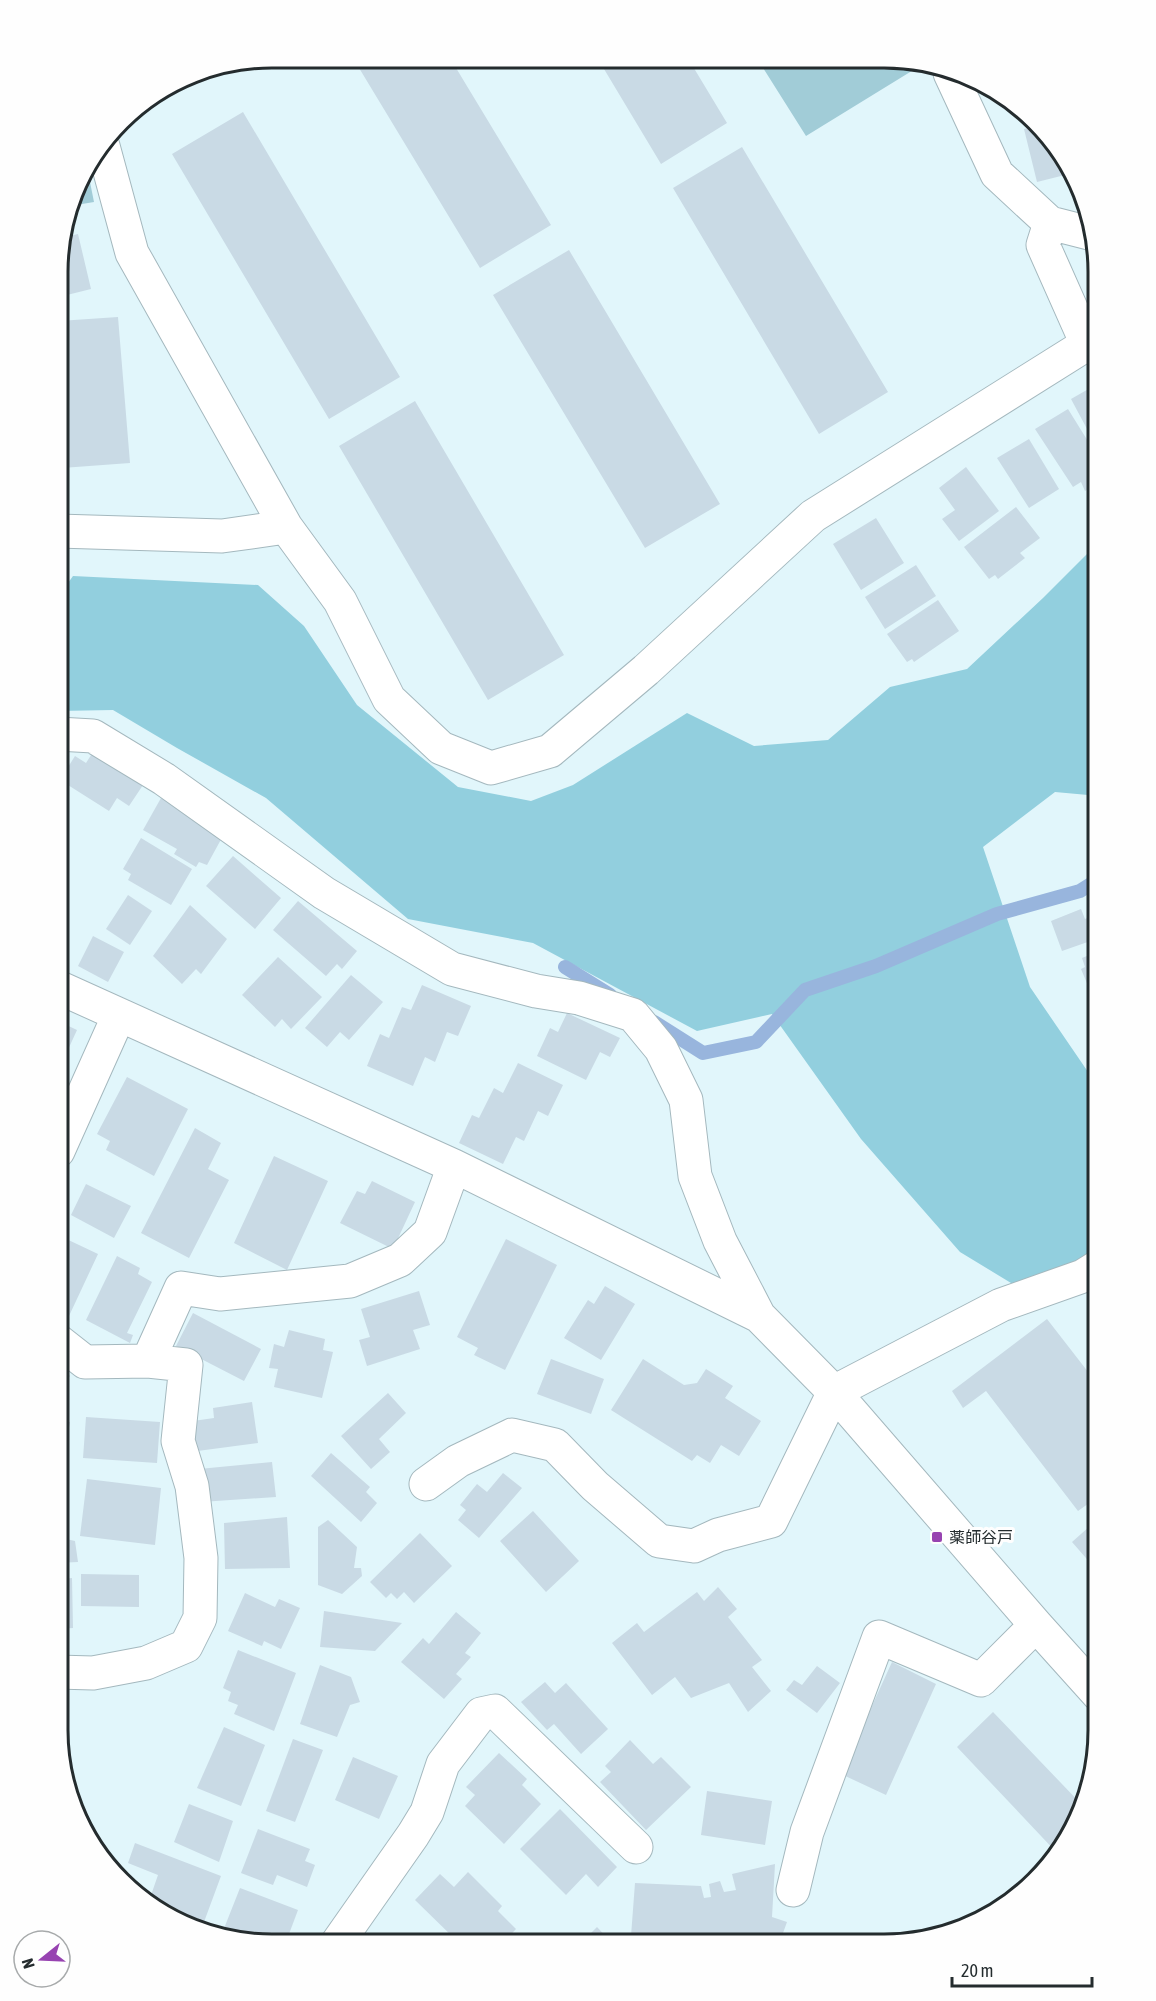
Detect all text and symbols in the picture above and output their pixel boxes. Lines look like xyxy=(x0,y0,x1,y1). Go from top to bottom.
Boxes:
place label: 薬師谷戸 xyxy=(949,1528,1013,1546)
marker: 薬師谷戸 xyxy=(930,1530,944,1544)
north arrow xyxy=(12,1929,72,1989)
scale bar xyxy=(952,1950,1092,1988)
text: N xyxy=(18,1956,38,1971)
text: 20 m xyxy=(961,1960,993,1981)

